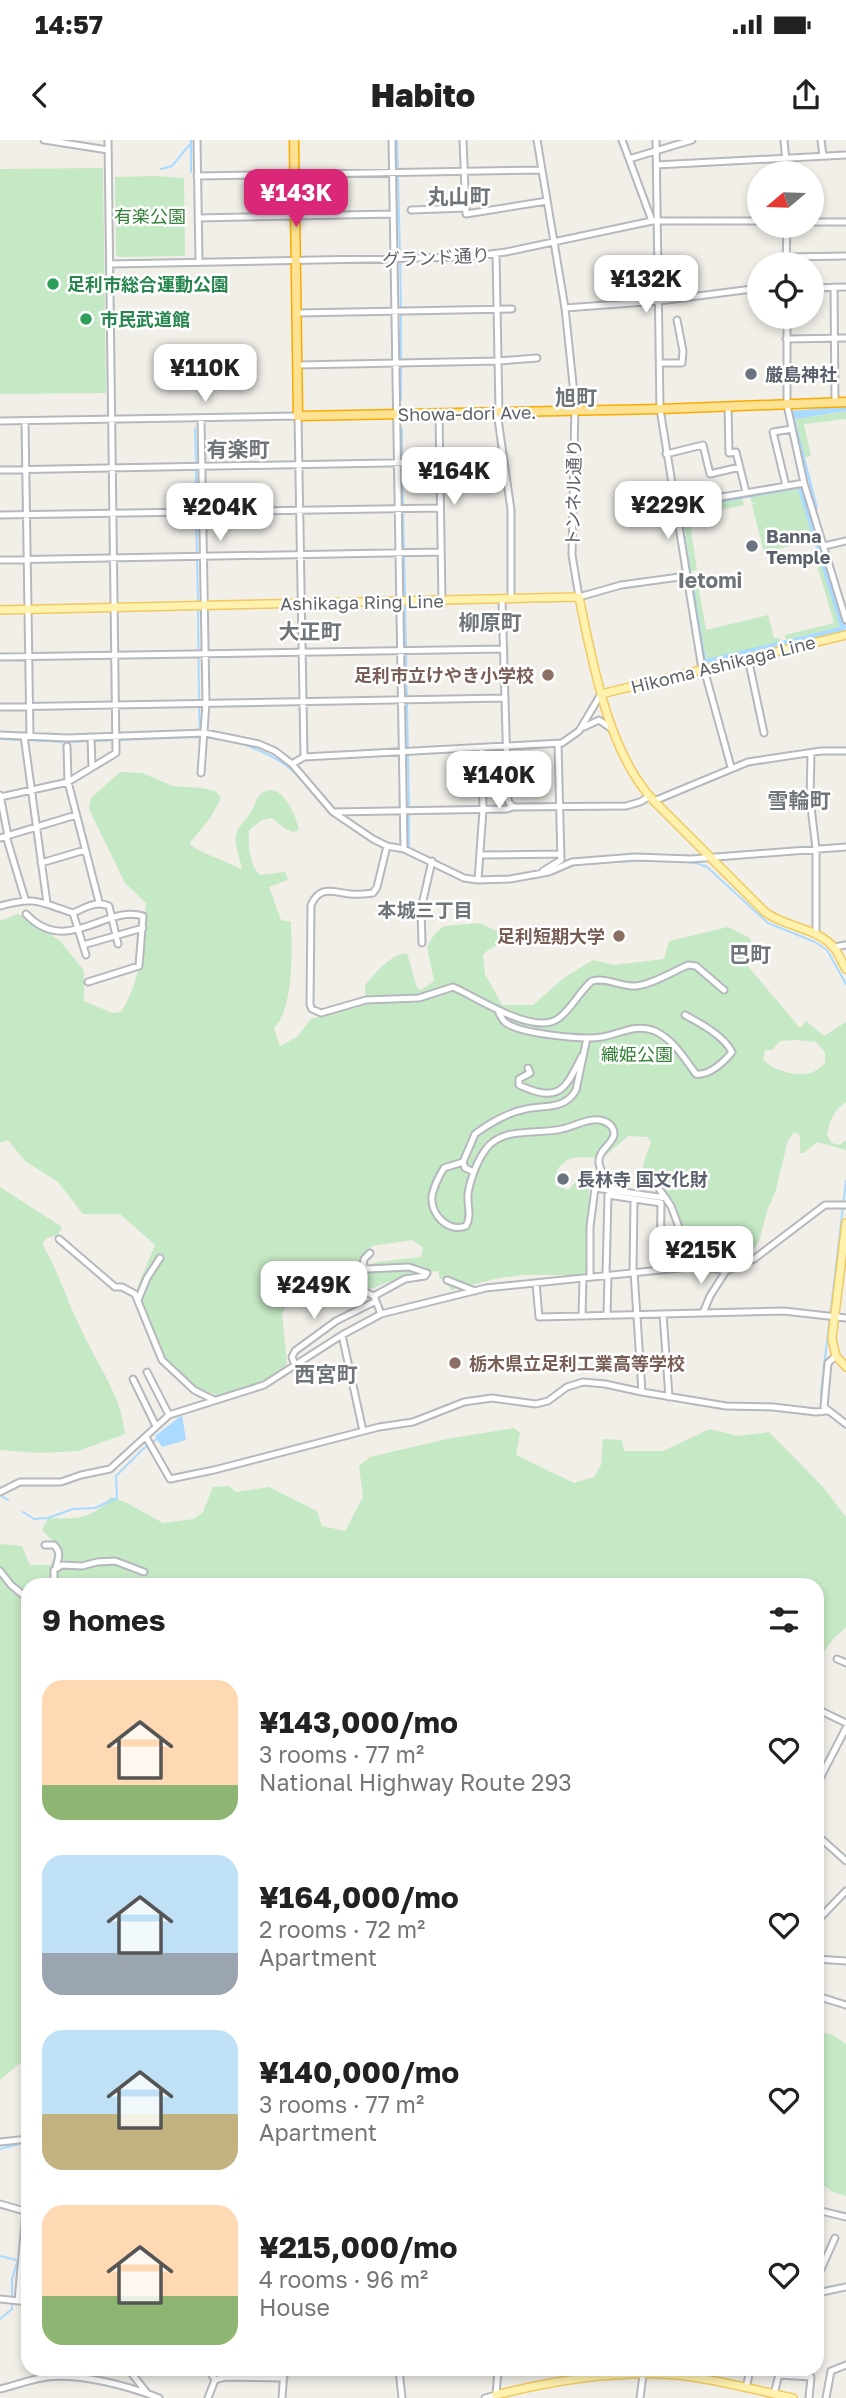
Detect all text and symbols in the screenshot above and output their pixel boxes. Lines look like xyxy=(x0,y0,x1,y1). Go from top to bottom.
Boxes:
text: 14:57 xyxy=(35,9,103,40)
icon: back xyxy=(21,76,59,114)
text: Habito xyxy=(371,76,475,114)
icon: share xyxy=(787,76,825,114)
north arrow xyxy=(747,161,824,238)
map controls xyxy=(747,161,824,329)
pin: ¥143K xyxy=(247,169,345,229)
text: ¥143K xyxy=(260,178,332,206)
district label: 丸山町 xyxy=(428,183,491,209)
park label: 有楽公園 xyxy=(114,205,186,227)
street label: グランド通り xyxy=(381,243,491,271)
button: locate xyxy=(747,252,824,329)
pin: ¥132K xyxy=(597,256,695,315)
text: ¥132K xyxy=(610,264,682,292)
place label: 足利市総合運動公園 xyxy=(67,273,229,295)
marker: 足利市総合運動公園 xyxy=(45,276,61,292)
place label: 市民武道館 xyxy=(100,308,190,330)
marker: 市民武道館 xyxy=(78,311,94,327)
pin: ¥110K xyxy=(156,344,254,404)
text: ¥110K xyxy=(170,353,240,381)
place label: 厳島神社 xyxy=(765,363,837,385)
marker: 厳島神社 xyxy=(743,366,759,382)
district label: 旭町 xyxy=(555,384,597,410)
street label: Showa-dori Ave. xyxy=(397,401,537,425)
district label: 有楽町 xyxy=(207,436,270,462)
street label: トンネル通り xyxy=(561,439,585,547)
pin: ¥164K xyxy=(405,448,503,507)
text: ¥164K xyxy=(418,456,490,484)
pin: ¥229K xyxy=(619,482,717,541)
pin: ¥204K xyxy=(171,484,269,543)
text: ¥229K xyxy=(631,490,705,518)
text: ¥204K xyxy=(182,492,258,520)
place label: Banna Temple xyxy=(766,525,831,568)
marker: Banna Temple xyxy=(744,538,760,554)
district label: Ietomi xyxy=(678,567,742,593)
street label: Ashikaga Ring Line xyxy=(280,590,444,614)
district label: 柳原町 xyxy=(459,609,522,635)
district label: 大正町 xyxy=(279,618,342,644)
street label: Hikoma Ashikaga Line xyxy=(628,630,818,698)
place label: 足利市立けやき小学校 xyxy=(354,664,534,686)
marker: 足利市立けやき小学校 xyxy=(540,667,556,683)
pin: ¥140K xyxy=(450,752,548,811)
text: ¥140K xyxy=(462,760,536,788)
district label: 雪輪町 xyxy=(768,787,831,813)
district label: 本城三丁目 xyxy=(377,898,473,921)
place label: 足利短期大学 xyxy=(497,925,605,947)
marker: 足利短期大学 xyxy=(611,928,627,944)
district label: 巴町 xyxy=(729,941,771,967)
park label: 織姫公園 xyxy=(601,1043,673,1065)
place label: 長林寺 国文化財 xyxy=(577,1168,708,1190)
marker: 長林寺 国文化財 xyxy=(555,1171,571,1187)
pin: ¥215K xyxy=(652,1226,750,1286)
text: ¥215K xyxy=(665,1235,737,1263)
pin: ¥249K xyxy=(265,1262,363,1321)
text: ¥249K xyxy=(277,1270,351,1298)
place label: 栃木県立足利工業高等学校 xyxy=(469,1352,685,1374)
marker: 栃木県立足利工業高等学校 xyxy=(447,1355,463,1371)
district label: 西宮町 xyxy=(295,1361,358,1387)
icon: filters xyxy=(765,1601,803,1639)
text: 9 homes xyxy=(42,1602,165,1638)
text: ¥143,000/mo xyxy=(259,1704,458,1740)
icon: home xyxy=(98,1708,182,1792)
icon: heart xyxy=(765,1731,803,1769)
text: 3 rooms · 77 m² xyxy=(259,1740,424,1768)
text: National Highway Route 293 xyxy=(259,1768,572,1796)
text: ¥164,000/mo xyxy=(259,1879,459,1915)
icon: home xyxy=(98,1883,182,1967)
icon: heart xyxy=(765,1906,803,1944)
text: 2 rooms · 72 m² xyxy=(259,1915,425,1943)
text: Apartment xyxy=(259,1943,377,1971)
text: ¥140,000/mo xyxy=(259,2054,459,2090)
icon: home xyxy=(98,2058,182,2142)
icon: heart xyxy=(765,2081,803,2119)
text: 3 rooms · 77 m² xyxy=(259,2090,424,2118)
text: Apartment xyxy=(259,2118,377,2146)
text: ¥215,000/mo xyxy=(259,2229,458,2265)
icon: home xyxy=(98,2233,182,2317)
icon: heart xyxy=(765,2256,803,2294)
text: 4 rooms · 96 m² xyxy=(259,2265,428,2293)
text: House xyxy=(259,2293,330,2321)

